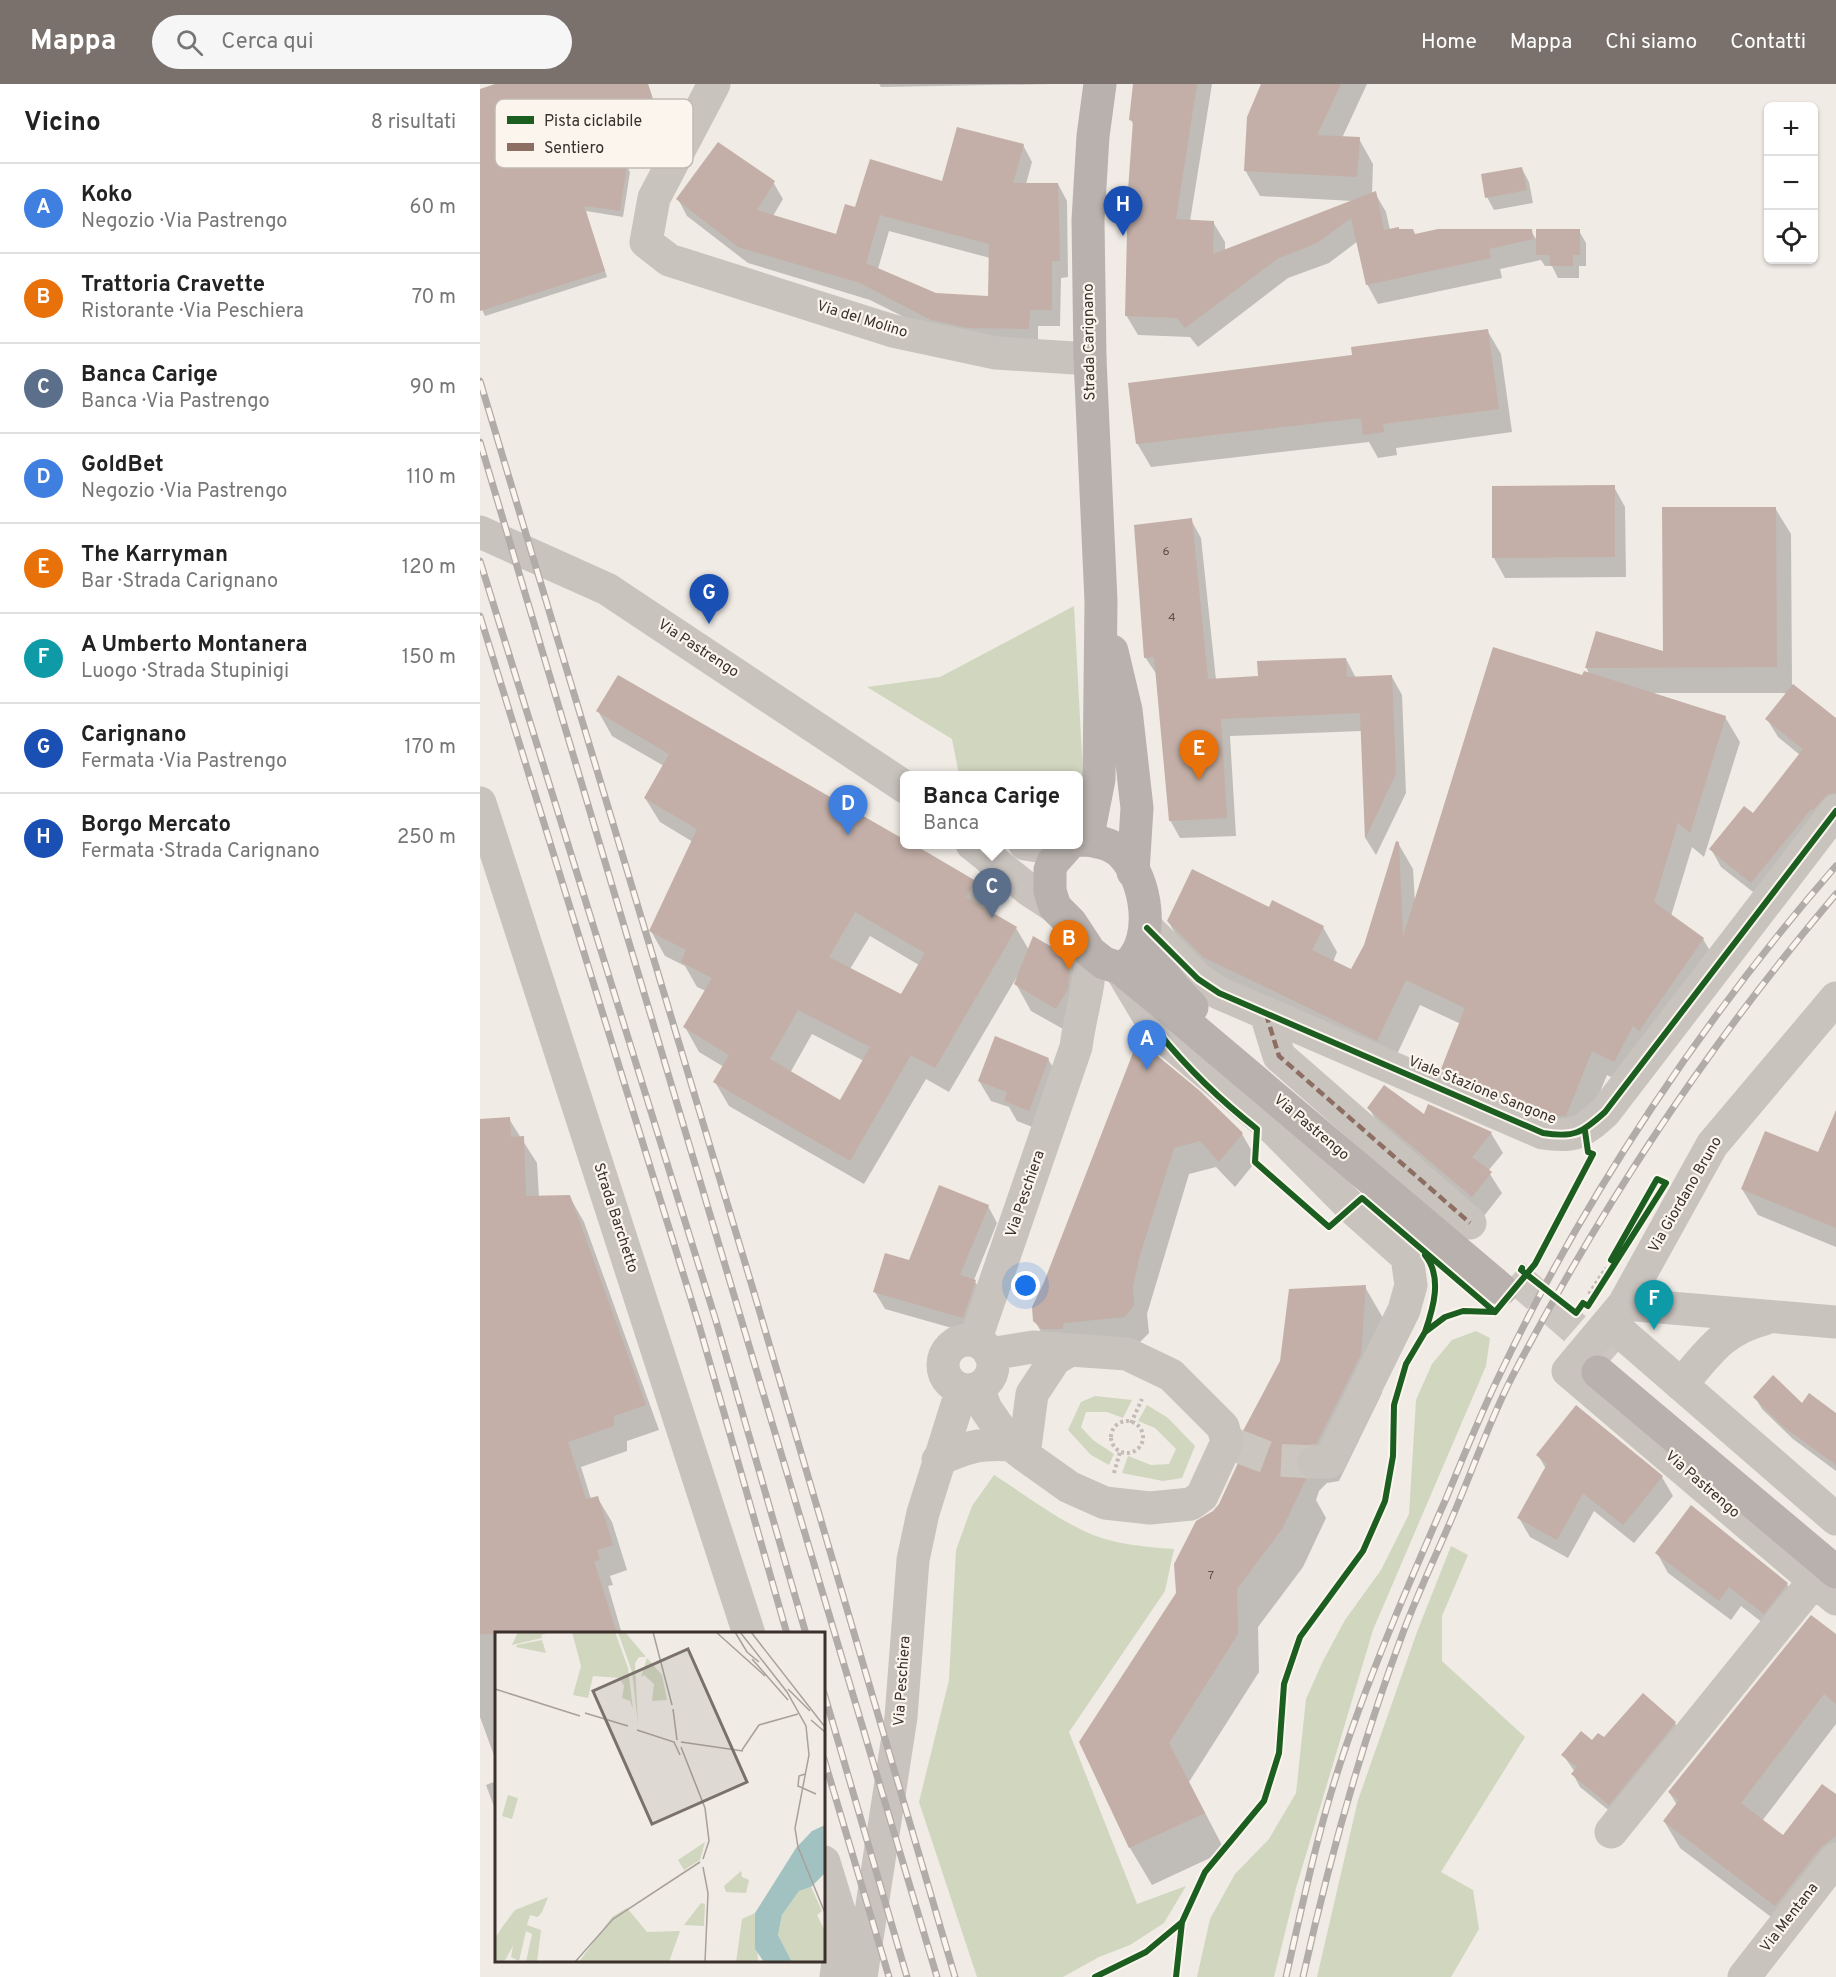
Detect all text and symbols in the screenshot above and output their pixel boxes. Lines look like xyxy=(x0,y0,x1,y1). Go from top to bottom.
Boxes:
search box xyxy=(152,15,572,69)
text: Mappa xyxy=(30,24,116,60)
icon: search xyxy=(173,26,206,59)
text: Cerca qui xyxy=(221,29,314,56)
text: Home xyxy=(1421,29,1477,56)
text: Mappa xyxy=(1510,29,1572,56)
text: Chi siamo xyxy=(1605,29,1697,56)
text: Contatti xyxy=(1730,29,1806,56)
legend xyxy=(495,99,693,168)
map controls xyxy=(1764,102,1818,264)
button: + xyxy=(1764,102,1818,156)
text: Vicino xyxy=(24,107,101,140)
text: 8 risultati xyxy=(371,110,456,136)
text: Pista ciclabile xyxy=(544,112,642,132)
text: Sentiero xyxy=(544,139,604,159)
button: − xyxy=(1764,156,1818,210)
text: Koko xyxy=(81,182,132,209)
pin: H xyxy=(1104,186,1142,236)
text: A xyxy=(36,195,51,221)
text: 60 m xyxy=(410,195,456,221)
text: Negozio · Via Pastrengo xyxy=(81,209,288,235)
button: locate xyxy=(1764,210,1818,264)
text: Trattoria Cravette xyxy=(81,272,265,299)
street label: Strada Carignano xyxy=(1079,283,1101,401)
text: B xyxy=(37,285,50,311)
text: 70 m xyxy=(412,285,456,311)
street label: Via del Molino xyxy=(814,297,910,343)
text: Ristorante · Via Peschiera xyxy=(81,299,304,325)
text: Banca Carige xyxy=(81,362,218,389)
text: C xyxy=(37,375,50,401)
text: 90 m xyxy=(410,375,456,401)
text: Banca · Via Pastrengo xyxy=(81,389,270,415)
text: GoldBet xyxy=(81,452,164,479)
text: D xyxy=(36,465,51,491)
text: 110 m xyxy=(407,465,456,491)
text: Negozio · Via Pastrengo xyxy=(81,479,288,505)
text: The Karryman xyxy=(81,542,228,569)
house number: 6 xyxy=(1162,544,1170,560)
text: E xyxy=(37,555,50,581)
text: 120 m xyxy=(402,555,456,581)
text: Bar · Strada Carignano xyxy=(81,569,278,595)
pin: G xyxy=(690,574,728,624)
house number: 4 xyxy=(1168,610,1176,626)
street label: Via Pastrengo xyxy=(654,616,742,682)
text: A Umberto Montanera xyxy=(81,632,308,659)
text: F xyxy=(38,645,49,671)
text: 150 m xyxy=(402,645,456,671)
text: Luogo · Strada Stupinigi xyxy=(81,659,289,685)
text: Carignano xyxy=(81,722,186,749)
pin: E xyxy=(1180,730,1218,780)
text: G xyxy=(37,735,50,761)
text: 170 m xyxy=(404,735,456,761)
text: Fermata · Via Pastrengo xyxy=(81,749,287,775)
popup xyxy=(900,771,1083,849)
text: Banca Carige xyxy=(923,784,1060,811)
pin: D xyxy=(828,786,868,835)
text: Banca xyxy=(923,811,979,837)
text: Borgo Mercato xyxy=(81,812,231,839)
text: H xyxy=(36,825,51,851)
text: 250 m xyxy=(397,825,456,851)
text: Fermata · Strada Carignano xyxy=(81,839,320,865)
pin: C xyxy=(972,868,1012,918)
pin: B xyxy=(1050,920,1088,970)
pin: A xyxy=(1128,1020,1166,1070)
street label: Viale Stazione Sangone xyxy=(1405,1053,1559,1129)
street label: Via Pastrengo xyxy=(1269,1091,1353,1165)
street label: Via Giordano Bruno xyxy=(1645,1133,1727,1257)
street label: Via Peschiera xyxy=(1002,1148,1050,1240)
street label: Strada Barchetto xyxy=(588,1161,642,1275)
your location xyxy=(1011,1271,1040,1300)
pin: F xyxy=(1634,1280,1674,1330)
street label: Via Pastrengo xyxy=(1661,1447,1743,1523)
house number: 7 xyxy=(1208,1568,1214,1584)
inset map xyxy=(495,1632,825,1962)
street label: Via Peschiera xyxy=(890,1635,916,1727)
street label: Via Mentana xyxy=(1757,1879,1823,1957)

